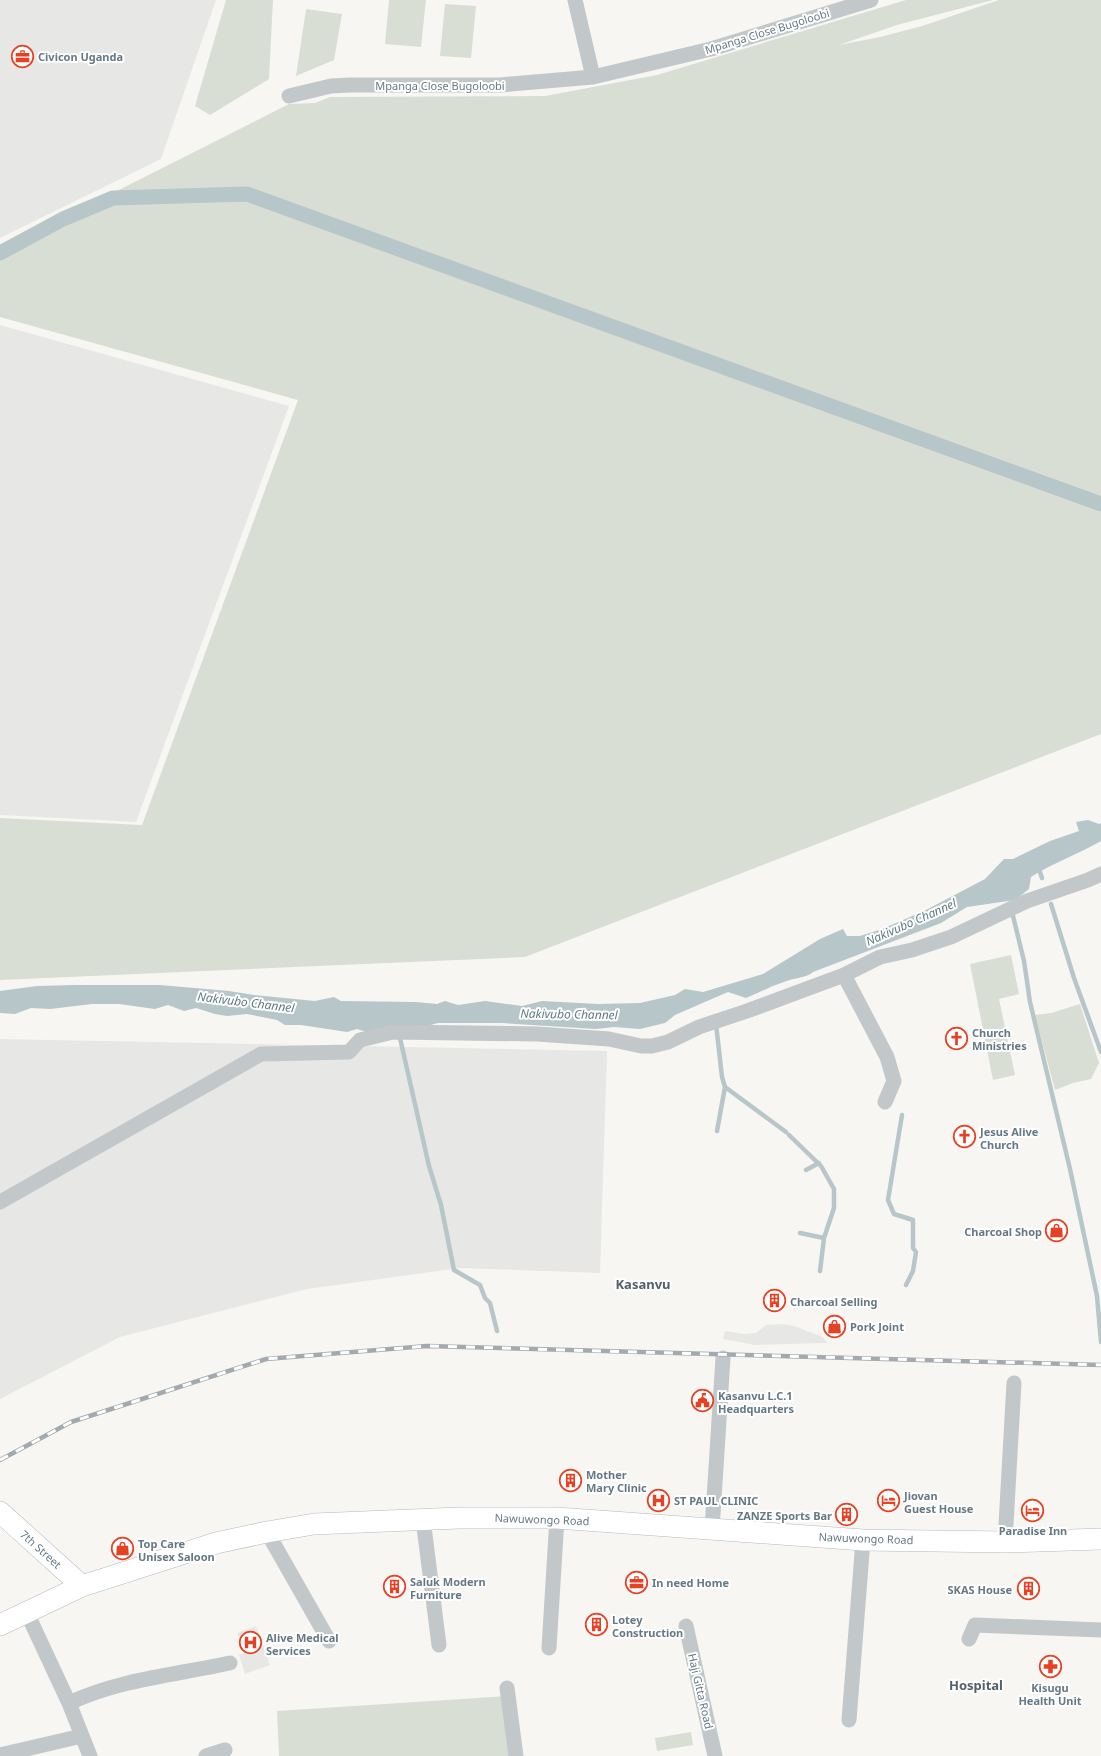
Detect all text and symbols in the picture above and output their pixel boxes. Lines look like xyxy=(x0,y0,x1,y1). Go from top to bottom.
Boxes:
street label: Mpanga Close Bugoloobi xyxy=(703,5,831,57)
office icon: Civicon Uganda xyxy=(10,43,36,69)
place label: Civicon Uganda xyxy=(38,49,123,64)
street label: Mpanga Close Bugoloobi xyxy=(375,78,505,93)
water label: Nakivubo Channel xyxy=(863,894,960,950)
water label: Nakivubo Channel xyxy=(197,988,296,1016)
water label: Nakivubo Channel xyxy=(520,1005,619,1023)
church icon: Church Ministries xyxy=(943,1025,969,1051)
place label: Church Ministries xyxy=(972,1025,1027,1053)
church icon: Jesus Alive Church xyxy=(951,1124,977,1150)
place label: Jesus Alive Church xyxy=(979,1124,1039,1152)
shop icon: Charcoal Shop xyxy=(1044,1218,1070,1244)
place label: Charcoal Shop xyxy=(964,1224,1042,1239)
district label: Kasanvu xyxy=(615,1275,671,1293)
building icon: Charcoal Selling xyxy=(761,1288,787,1314)
place label: Charcoal Selling xyxy=(790,1294,877,1309)
shop icon: Pork Joint xyxy=(821,1313,847,1339)
place label: Pork Joint xyxy=(850,1319,904,1334)
public building icon: Kasanvu L.C.1 Headquarters xyxy=(690,1388,716,1414)
place label: Kasanvu L.C.1 Headquarters xyxy=(718,1388,794,1416)
building icon: Mother Mary Clinic xyxy=(557,1467,583,1493)
place label: Mother Mary Clinic xyxy=(586,1467,647,1495)
hospital icon: ST PAUL CLINIC xyxy=(646,1487,672,1513)
hotel icon: Jiovan Guest House xyxy=(875,1488,901,1514)
place label: Jiovan Guest House xyxy=(903,1488,974,1516)
place label: ST PAUL CLINIC xyxy=(674,1493,758,1508)
hotel icon: Paradise Inn xyxy=(1020,1497,1046,1523)
building icon: ZANZE Sports Bar xyxy=(834,1502,860,1528)
place label: ZANZE Sports Bar xyxy=(737,1508,832,1523)
street label: Nawuwongo Road xyxy=(494,1510,590,1528)
place label: Paradise Inn xyxy=(999,1523,1067,1538)
street label: 7th Street xyxy=(17,1526,65,1572)
street label: Nawuwongo Road xyxy=(818,1529,914,1547)
shop icon: Top Care Unisex Saloon xyxy=(110,1536,136,1562)
place label: Top Care Unisex Saloon xyxy=(138,1536,215,1564)
office icon: In need Home xyxy=(623,1569,649,1595)
building icon: Saluk Modern Furniture xyxy=(381,1574,407,1600)
place label: Saluk Modern Furniture xyxy=(410,1574,486,1602)
place label: In need Home xyxy=(652,1575,729,1590)
building icon: SKAS House xyxy=(1015,1576,1041,1602)
place label: SKAS House xyxy=(948,1582,1012,1597)
building icon: Lotey Construction xyxy=(583,1612,609,1638)
place label: Lotey Construction xyxy=(612,1612,683,1640)
hospital icon: Alive Medical Services xyxy=(238,1630,264,1656)
place label: Alive Medical Services xyxy=(266,1630,339,1658)
street label: Haji Gitta Road xyxy=(685,1652,717,1730)
pharmacy icon: Kisugu Health Unit xyxy=(1037,1654,1063,1680)
district label: Hospital xyxy=(949,1676,1003,1694)
place label: Kisugu Health Unit xyxy=(1018,1680,1082,1708)

